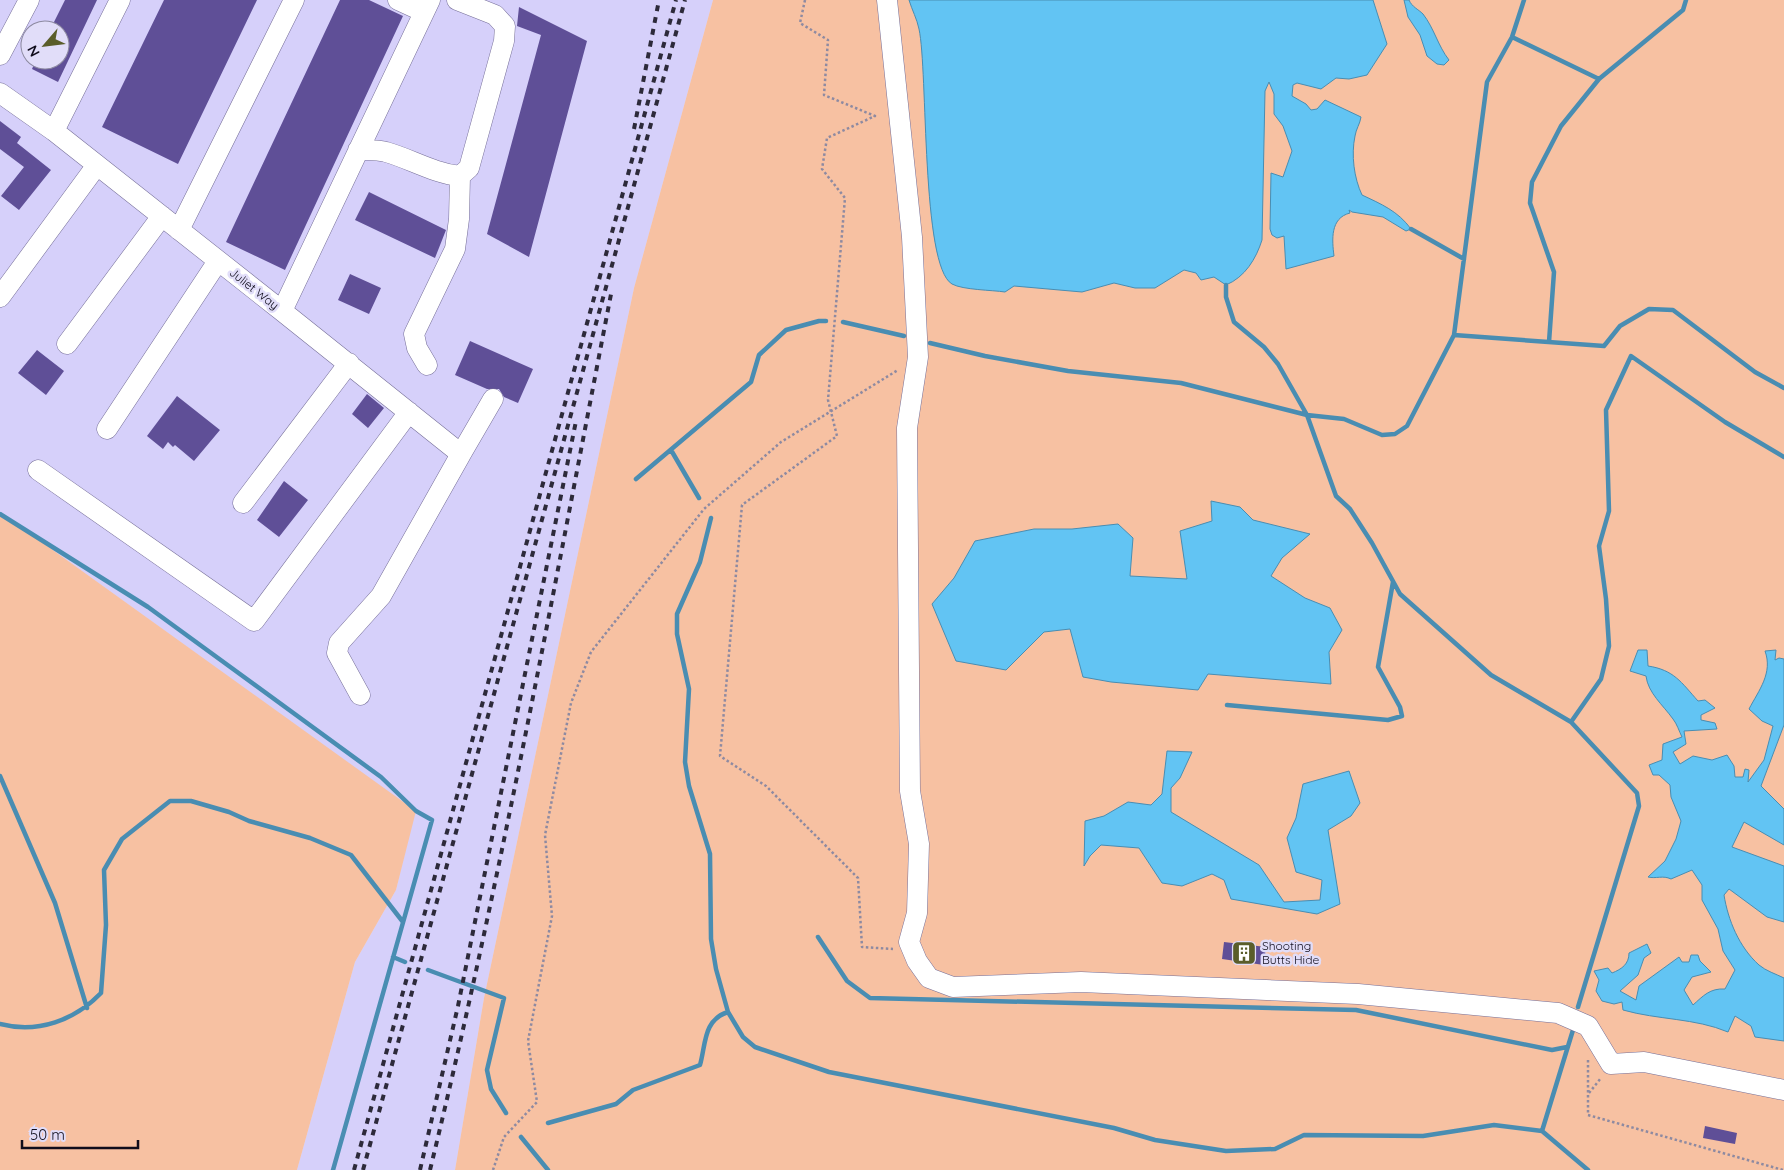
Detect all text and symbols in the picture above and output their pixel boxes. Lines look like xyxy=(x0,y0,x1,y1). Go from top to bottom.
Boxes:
north arrow xyxy=(20,20,70,70)
text: N xyxy=(23,42,44,60)
street label: Juliet Way xyxy=(227,265,282,313)
place label: Shooting Butts Hide xyxy=(1262,938,1319,967)
building icon: Shooting Butts Hide xyxy=(1231,940,1257,966)
scale bar xyxy=(22,1118,139,1150)
text: 50 m xyxy=(30,1125,65,1144)

